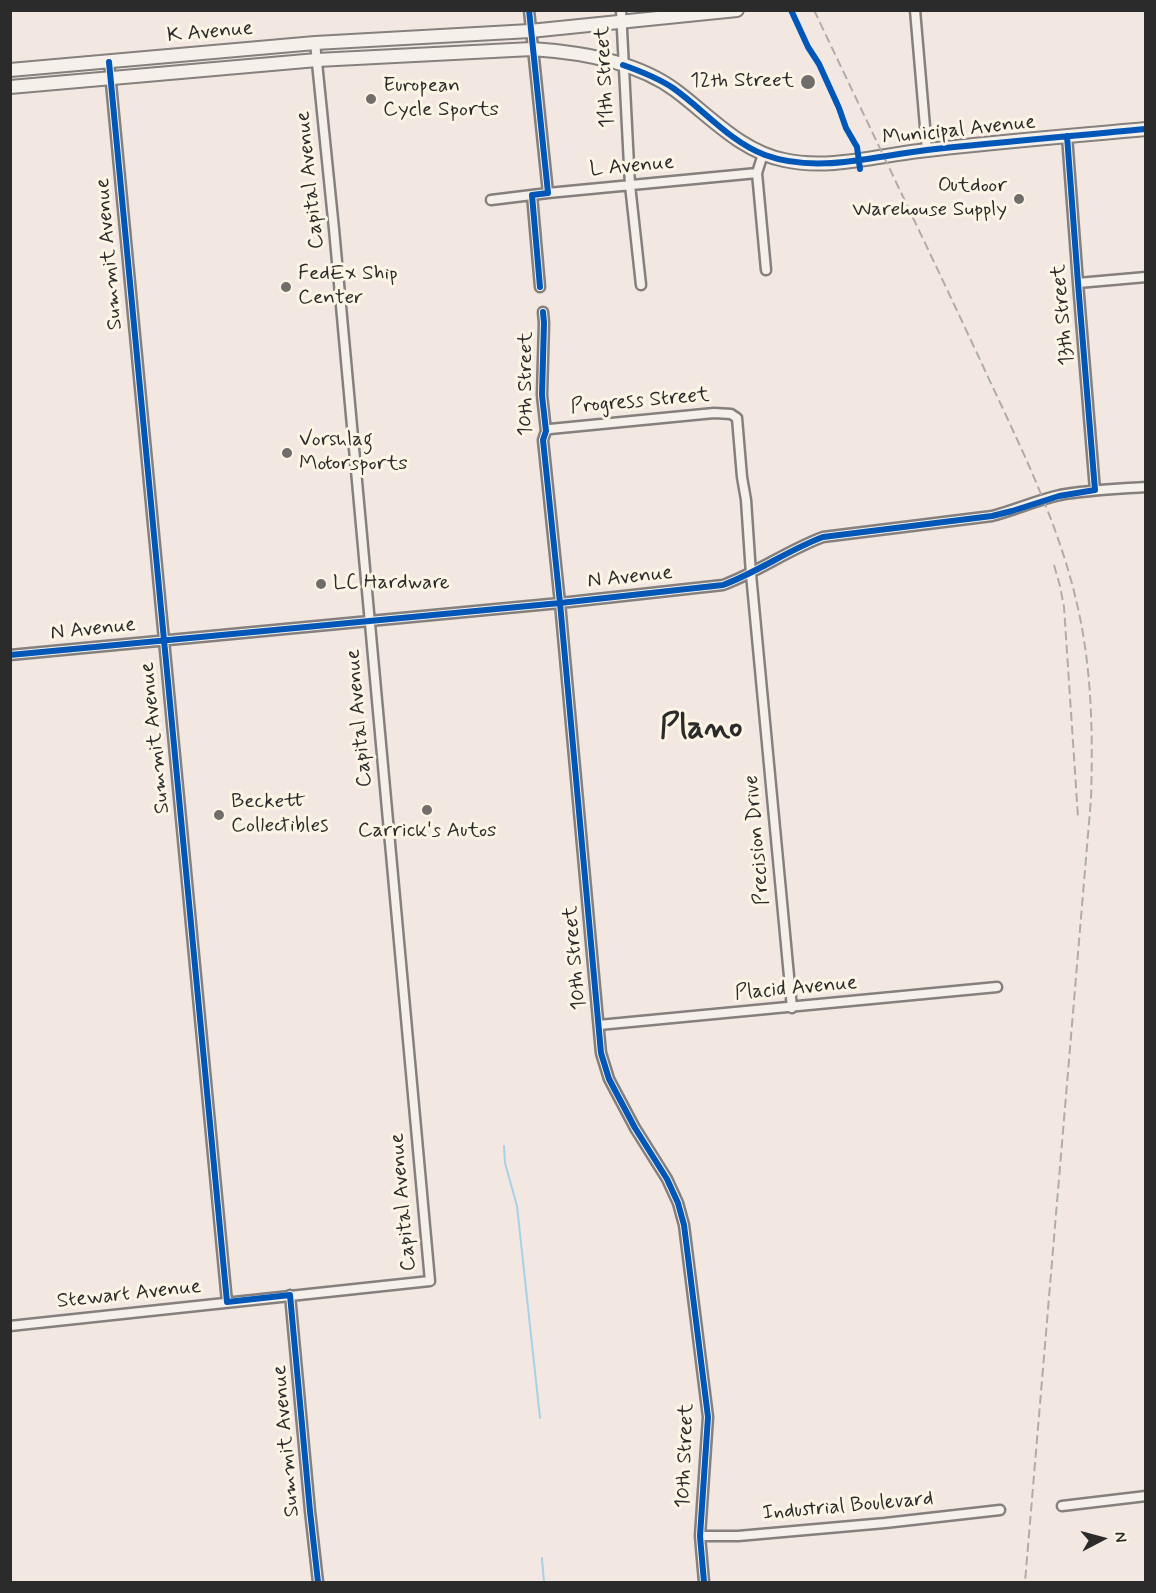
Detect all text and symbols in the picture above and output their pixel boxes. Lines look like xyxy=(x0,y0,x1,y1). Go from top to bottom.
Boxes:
street label: K Avenue xyxy=(166,17,254,49)
street label: 11th Street xyxy=(591,25,621,129)
place label: 12th Street xyxy=(690,69,794,95)
marker: 12th Street xyxy=(799,73,817,91)
place label: European Cycle Sports xyxy=(383,74,499,124)
marker: European Cycle Sports xyxy=(364,92,378,106)
street label: Capital Avenue xyxy=(291,110,331,250)
street label: Municipal Avenue xyxy=(881,110,1037,152)
street label: L Avenue xyxy=(589,151,675,183)
place label: Outdoor Warehouse Supply xyxy=(852,174,1007,224)
street label: Summit Avenue xyxy=(91,177,129,331)
marker: Outdoor Warehouse Supply xyxy=(1012,192,1026,206)
place label: FedEx Ship Center xyxy=(298,262,398,312)
street label: 13th Street xyxy=(1047,263,1081,367)
marker: FedEx Ship Center xyxy=(279,280,293,294)
street label: 10th Street xyxy=(514,332,540,436)
street label: Progress Street xyxy=(569,383,711,421)
place label: Vorshlag Motorsports xyxy=(299,428,408,478)
marker: Vorshlag Motorsports xyxy=(280,446,294,460)
street label: N Avenue xyxy=(586,561,674,595)
place label: LC Hardware xyxy=(333,571,450,597)
marker: LC Hardware xyxy=(314,577,328,591)
street label: N Avenue xyxy=(49,613,137,647)
street label: Capital Avenue xyxy=(341,648,379,788)
street label: Summit Avenue xyxy=(136,661,176,815)
district label: Plano xyxy=(659,710,743,750)
street label: Precision Drive xyxy=(740,774,776,906)
place label: Beckett Collectibles xyxy=(231,790,329,840)
marker: Carrick's Autos xyxy=(420,803,434,817)
marker: Beckett Collectibles xyxy=(212,808,226,822)
place label: Carrick's Autos xyxy=(358,819,496,845)
street label: 10th Street xyxy=(559,905,593,1011)
street label: Placid Avenue xyxy=(734,971,858,1007)
street label: Capital Avenue xyxy=(385,1132,423,1272)
street label: Stewart Avenue xyxy=(56,1275,202,1315)
street label: Summit Avenue xyxy=(268,1364,306,1518)
street label: 10th Street xyxy=(672,1403,700,1509)
street label: Industrial Boulevard xyxy=(762,1487,934,1527)
north arrow xyxy=(1072,1509,1132,1569)
text: N xyxy=(1109,1531,1131,1543)

